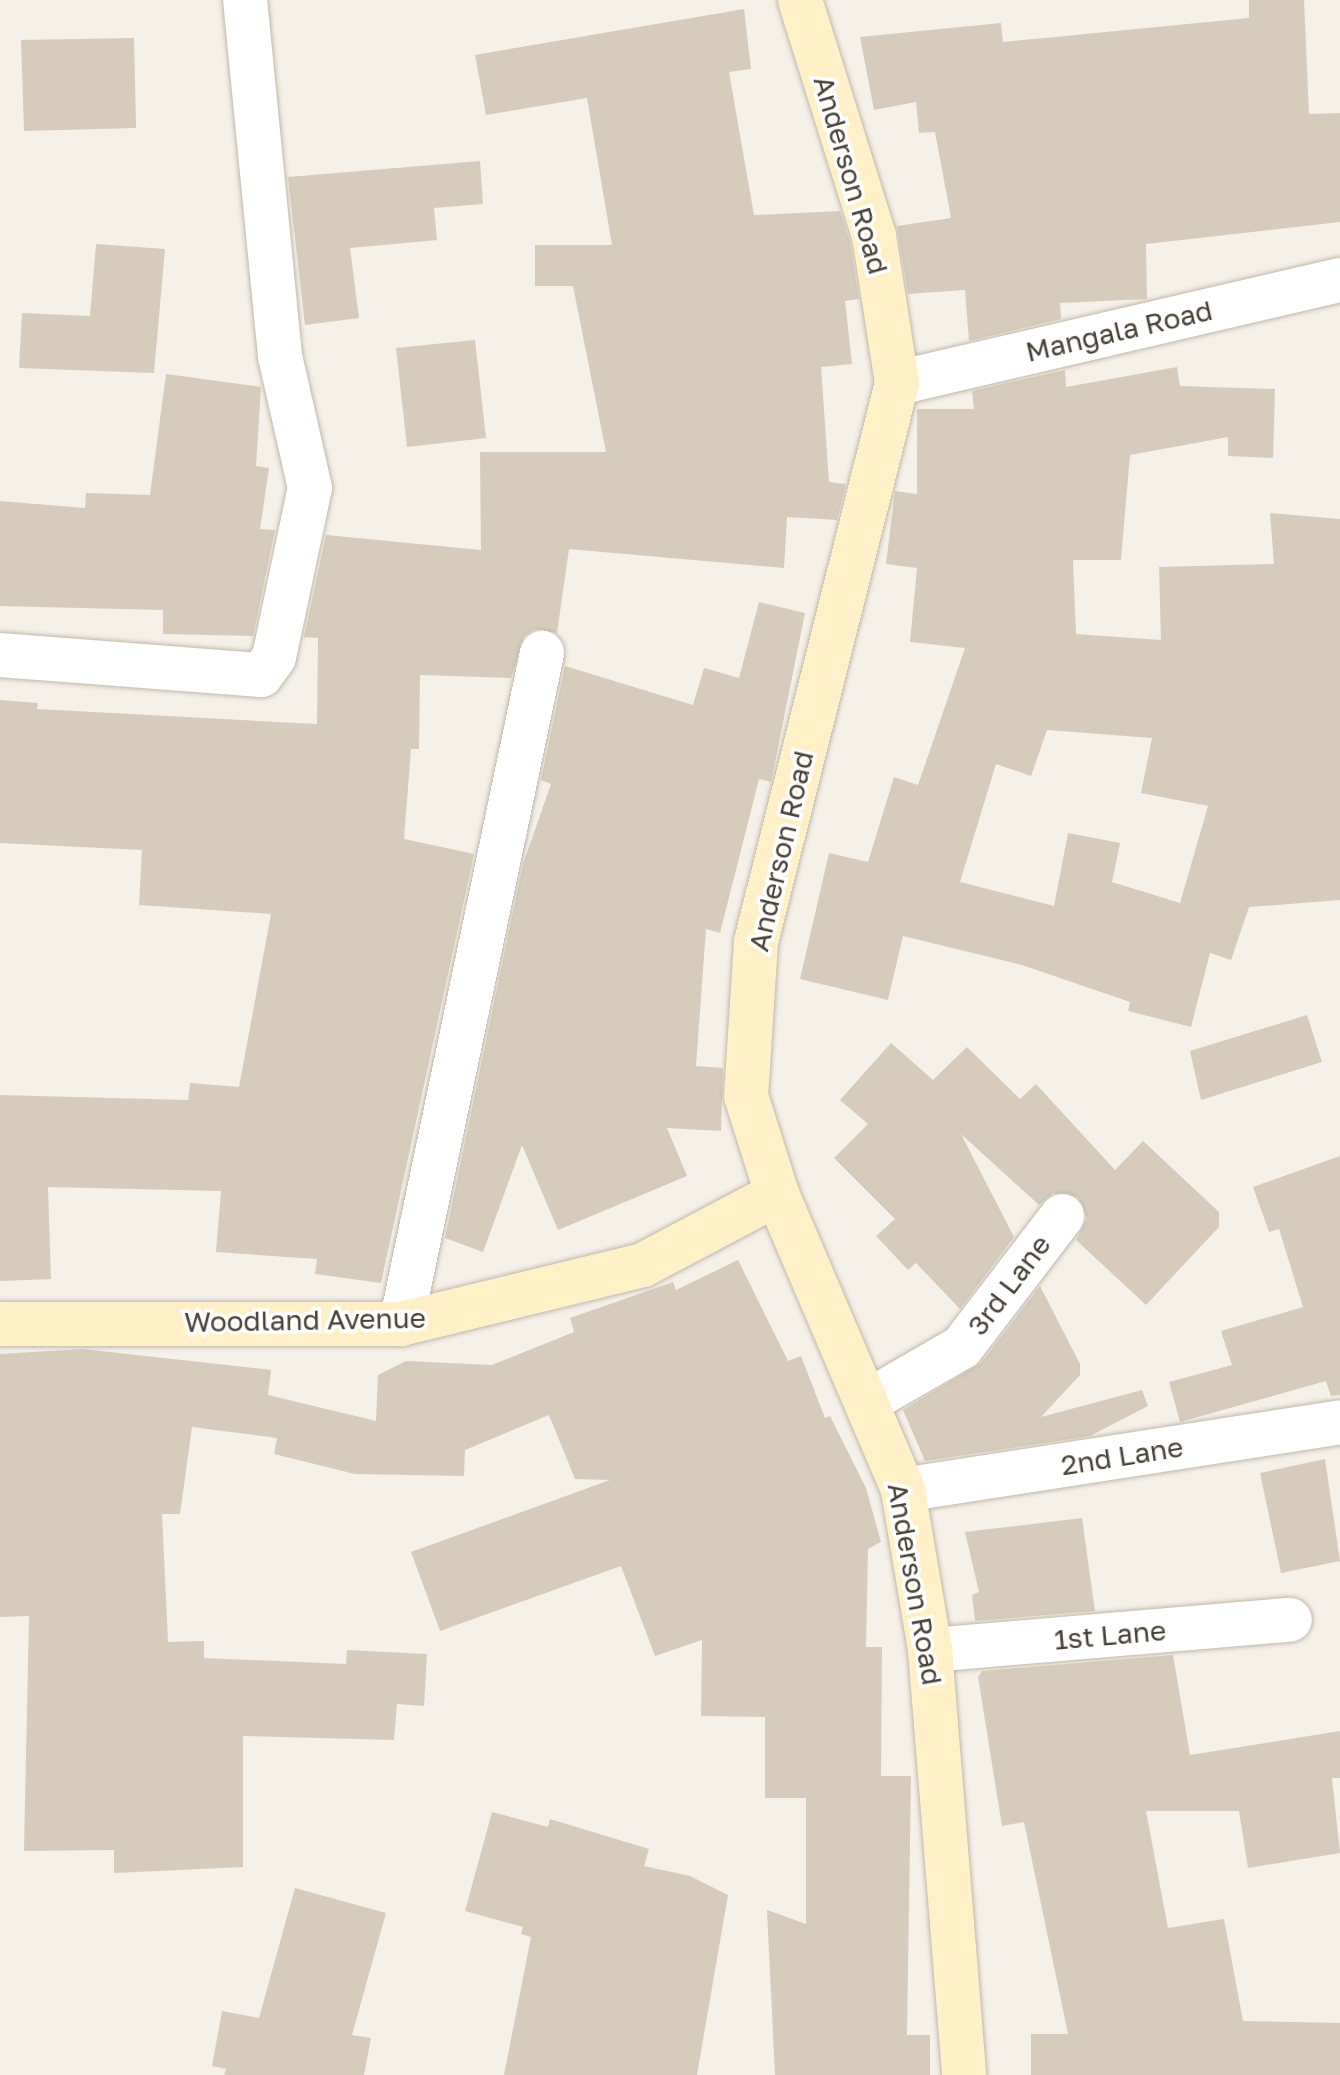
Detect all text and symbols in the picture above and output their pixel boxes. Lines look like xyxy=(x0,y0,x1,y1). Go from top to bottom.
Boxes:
street label: Anderson Road xyxy=(807,72,895,278)
street label: Mangala Road xyxy=(1022,293,1216,369)
street label: Anderson Road xyxy=(742,747,820,955)
street label: 3rd Lane xyxy=(960,1228,1058,1342)
street label: Woodland Avenue xyxy=(184,1301,426,1339)
street label: 2nd Lane xyxy=(1059,1430,1185,1482)
street label: Anderson Road xyxy=(881,1480,949,1688)
street label: 1st Lane xyxy=(1053,1613,1167,1657)

